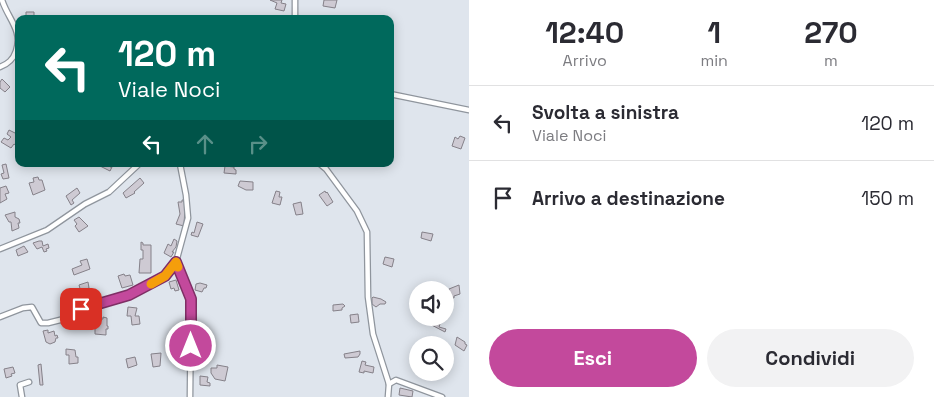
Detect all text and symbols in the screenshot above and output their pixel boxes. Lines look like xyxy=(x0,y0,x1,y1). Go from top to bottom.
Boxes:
text: 12:40 xyxy=(545,13,624,52)
text: 1 xyxy=(707,13,721,52)
text: 270 xyxy=(804,13,858,52)
text: 120 m xyxy=(118,32,216,76)
icon: left xyxy=(35,35,100,100)
text: Arrivo xyxy=(563,50,607,71)
text: min xyxy=(700,50,728,71)
text: m xyxy=(824,50,838,71)
text: Viale Noci xyxy=(118,75,220,103)
text: Svolta a sinistra xyxy=(532,100,679,125)
icon: left xyxy=(489,109,517,137)
text: 120 m xyxy=(861,111,914,136)
text: Viale Noci xyxy=(532,125,607,146)
icon: left xyxy=(138,130,166,158)
icon: ahead xyxy=(191,130,219,158)
icon: right xyxy=(244,130,272,158)
icon: arrive xyxy=(489,184,517,212)
text: Arrivo a destinazione xyxy=(532,186,725,211)
text: 150 m xyxy=(861,186,914,211)
map controls xyxy=(409,281,454,381)
button: sound xyxy=(409,281,454,326)
pin xyxy=(60,288,102,330)
icon: arrive xyxy=(67,295,95,323)
position arrow xyxy=(164,319,216,371)
button: Esci xyxy=(489,329,697,387)
button: Condividi xyxy=(707,329,914,387)
button: search xyxy=(409,336,454,381)

